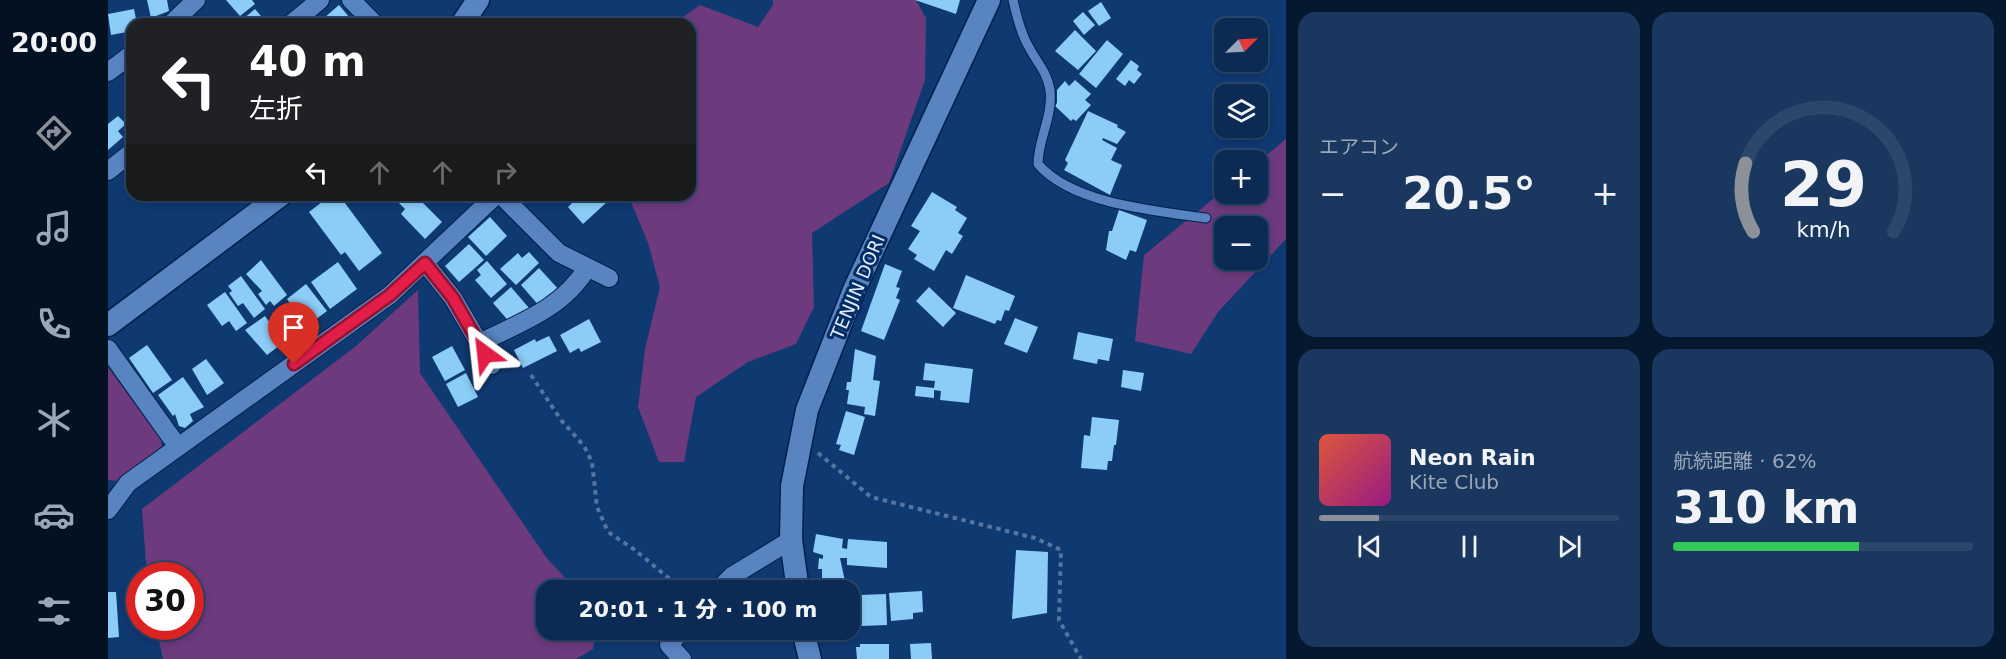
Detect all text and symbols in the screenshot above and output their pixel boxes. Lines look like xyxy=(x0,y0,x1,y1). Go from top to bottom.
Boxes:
north arrow xyxy=(1214,18,1268,72)
map controls xyxy=(1214,18,1268,270)
text: 20:00 xyxy=(11,27,97,58)
text: 40 m xyxy=(249,37,366,86)
icon: left xyxy=(150,42,228,120)
button: layers xyxy=(1214,84,1268,138)
text: 左折 xyxy=(249,93,303,124)
icon: directions xyxy=(33,112,75,154)
text: エアコン xyxy=(1319,135,1399,159)
text: 29 xyxy=(1780,148,1866,221)
button: + xyxy=(1214,150,1268,204)
icon: left xyxy=(300,156,333,189)
icon: ahead xyxy=(363,156,396,189)
icon: ahead xyxy=(426,156,459,189)
icon: right xyxy=(489,156,522,189)
text: 20.5° xyxy=(1402,167,1536,220)
text: − xyxy=(1319,174,1347,213)
text: + xyxy=(1591,174,1619,213)
icon: music xyxy=(33,207,75,249)
button: − xyxy=(1214,216,1268,270)
text: km/h xyxy=(1796,217,1850,242)
street label: TENJIN DORI xyxy=(826,231,889,343)
pin xyxy=(268,302,319,364)
icon: phone xyxy=(33,303,75,345)
icon: arrive xyxy=(277,311,310,344)
position arrow xyxy=(453,322,517,386)
icon: climate xyxy=(33,399,75,441)
text: Neon Rain xyxy=(1409,445,1536,470)
text: 航続距離 · 62% xyxy=(1673,449,1817,473)
text: Kite Club xyxy=(1409,470,1499,494)
text: 310 km xyxy=(1673,481,1859,534)
icon: car xyxy=(33,494,75,536)
icon: previous xyxy=(1353,530,1386,563)
icon: pause xyxy=(1453,530,1486,563)
icon: next xyxy=(1553,530,1586,563)
speed limit sign: 30 xyxy=(126,562,204,640)
icon: filters xyxy=(33,590,75,632)
text: 20:01 · 1 分 · 100 m xyxy=(579,597,817,622)

